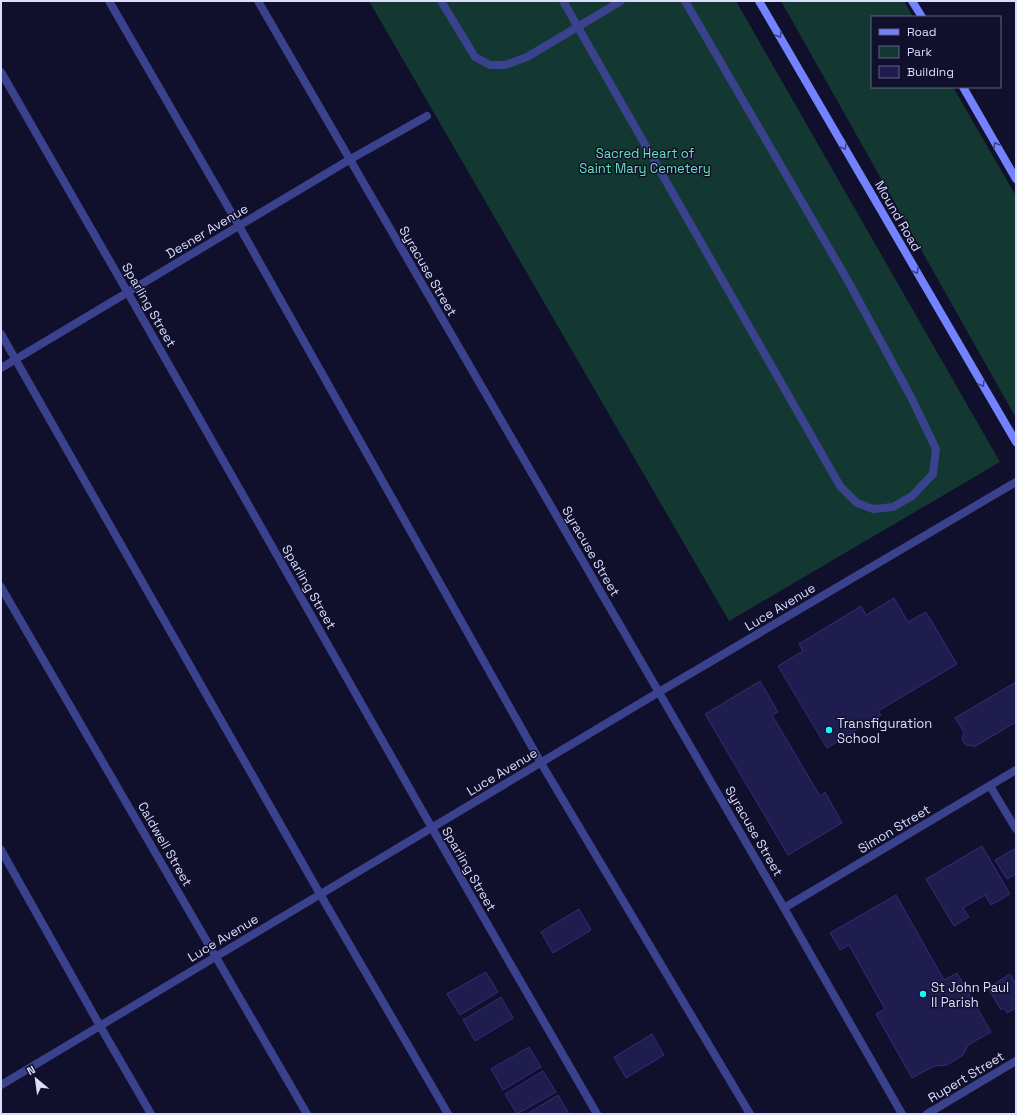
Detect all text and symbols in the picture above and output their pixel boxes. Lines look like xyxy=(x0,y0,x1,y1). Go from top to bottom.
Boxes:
legend xyxy=(871,16,1001,88)
text: Road xyxy=(907,24,936,40)
one-way arrow xyxy=(774,31,781,38)
text: Park xyxy=(907,44,932,60)
text: Building xyxy=(907,64,954,80)
one-way arrow xyxy=(994,142,1001,149)
one-way arrow xyxy=(839,143,846,150)
park label: Sacred Heart of Saint Mary Cemetery xyxy=(579,145,711,177)
street label: Mound Road xyxy=(871,178,925,254)
street label: Desner Avenue xyxy=(163,200,251,262)
street label: Syracuse Street xyxy=(395,223,461,319)
street label: Sparling Street xyxy=(118,260,180,350)
one-way arrow xyxy=(912,267,919,274)
one-way arrow xyxy=(977,380,984,387)
street label: Syracuse Street xyxy=(558,503,624,599)
street label: Sparling Street xyxy=(278,542,340,632)
street label: Luce Avenue xyxy=(742,579,818,635)
place label: Transfiguration School xyxy=(837,715,932,747)
marker: Transfiguration School xyxy=(824,725,834,735)
street label: Luce Avenue xyxy=(464,744,540,800)
street label: Syracuse Street xyxy=(721,783,787,879)
street label: Caldwell Street xyxy=(134,799,196,889)
street label: Simon Street xyxy=(855,801,933,857)
street label: Sparling Street xyxy=(438,824,500,914)
street label: Luce Avenue xyxy=(185,910,261,966)
place label: St John Paul II Parish xyxy=(931,979,1009,1011)
marker: St John Paul II Parish xyxy=(918,989,928,999)
street label: Rupert Street xyxy=(925,1048,1007,1106)
north arrow xyxy=(16,1059,56,1099)
text: N xyxy=(25,1062,38,1078)

